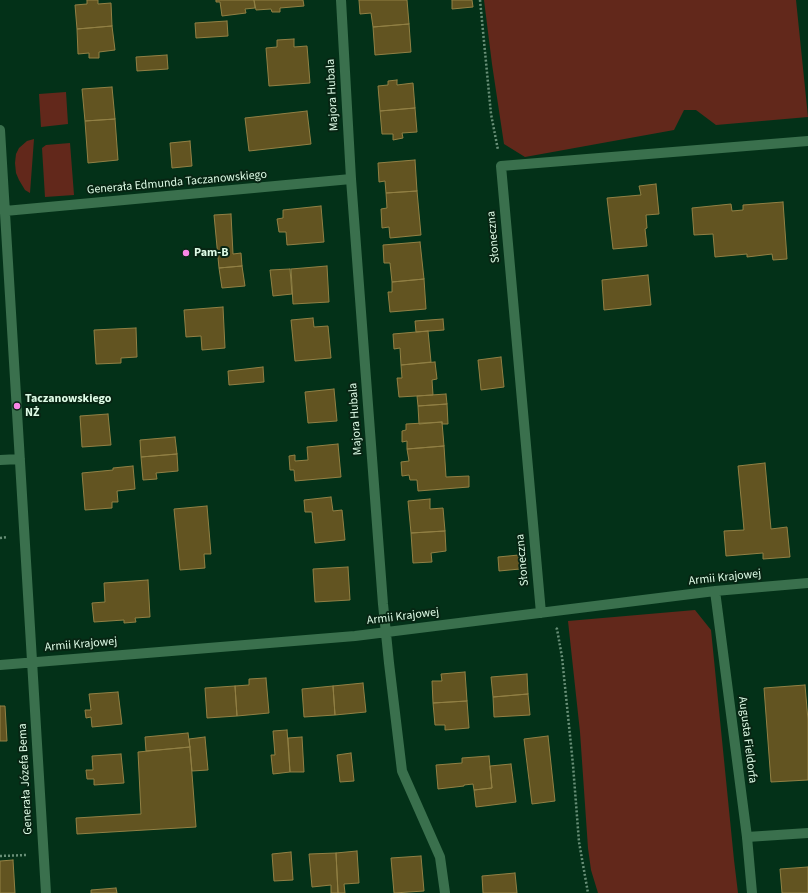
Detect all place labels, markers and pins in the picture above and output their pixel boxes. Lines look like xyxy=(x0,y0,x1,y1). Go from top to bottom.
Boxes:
place label: Pam-B xyxy=(194,246,229,260)
marker: Pam-B xyxy=(181,248,191,258)
place label: Taczanowskiego NŻ xyxy=(25,392,111,420)
marker: Taczanowskiego NŻ xyxy=(12,401,22,411)

